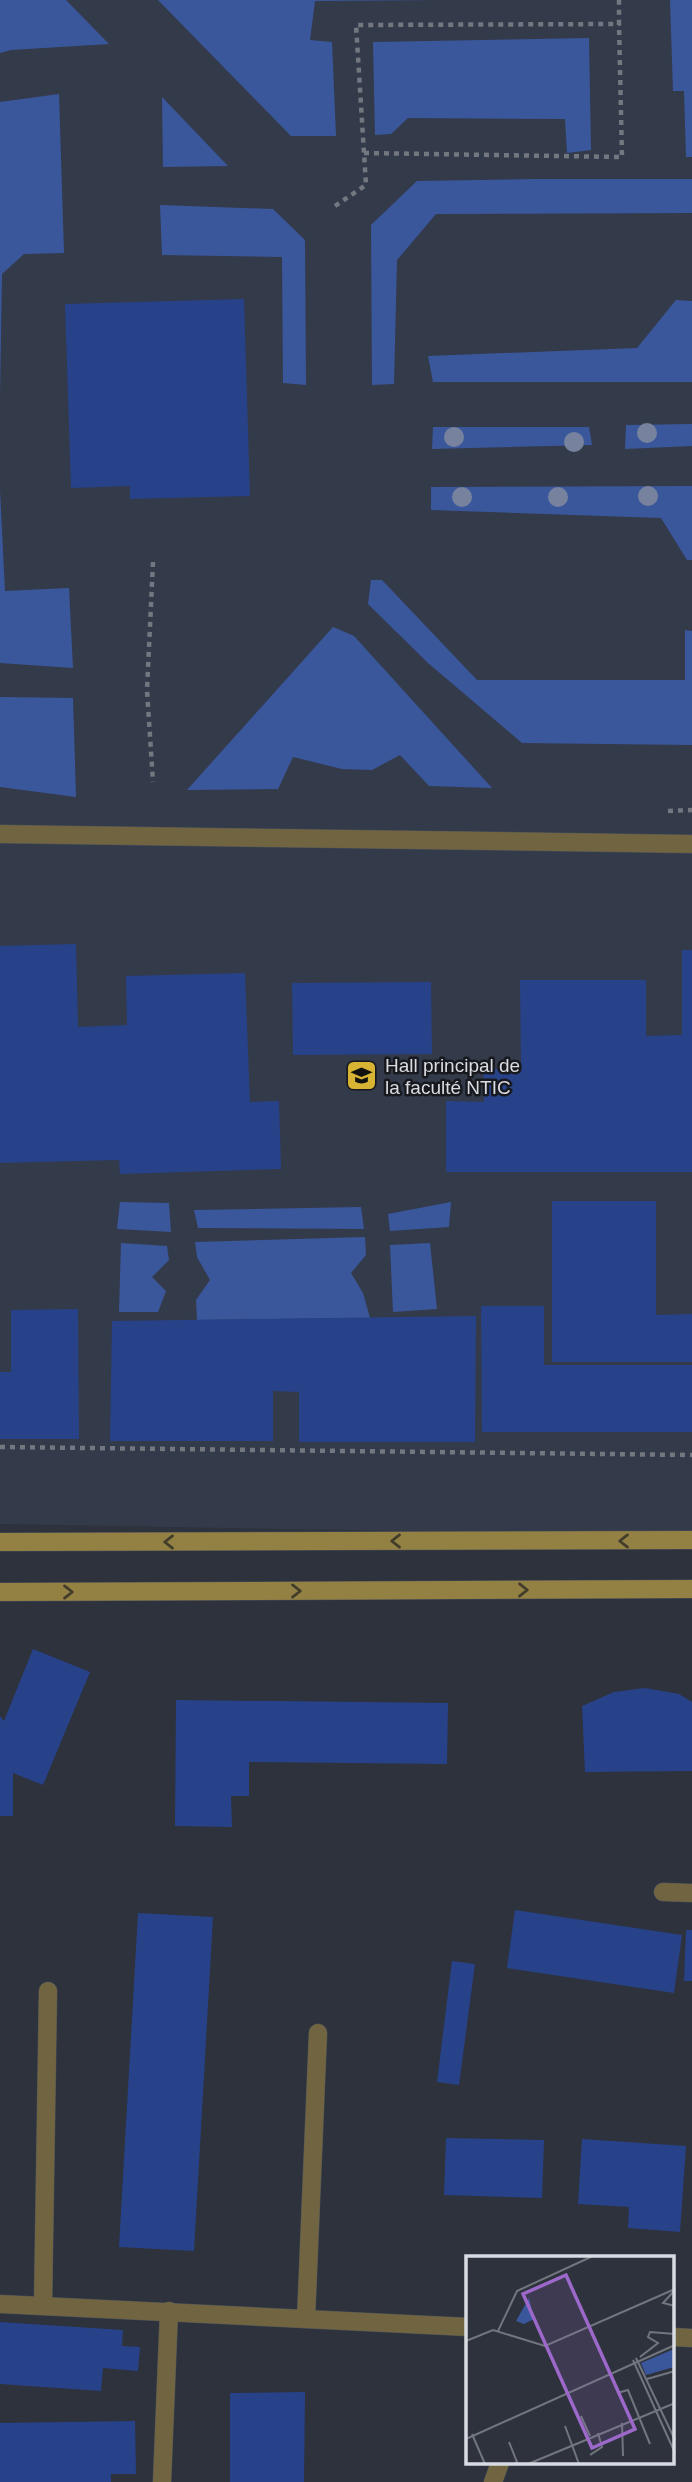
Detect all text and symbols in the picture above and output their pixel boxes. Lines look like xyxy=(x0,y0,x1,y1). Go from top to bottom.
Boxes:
place label: Hall principal de la faculté NTIC xyxy=(385,1055,520,1098)
school or university icon: Hall principal de la faculté NTIC xyxy=(345,1059,379,1093)
one-way arrow xyxy=(391,1533,401,1549)
one-way arrow xyxy=(618,1533,629,1549)
one-way arrow xyxy=(163,1534,174,1550)
one-way arrow xyxy=(518,1582,529,1598)
one-way arrow xyxy=(291,1583,301,1599)
one-way arrow xyxy=(63,1584,74,1599)
inset map xyxy=(466,2256,674,2464)

